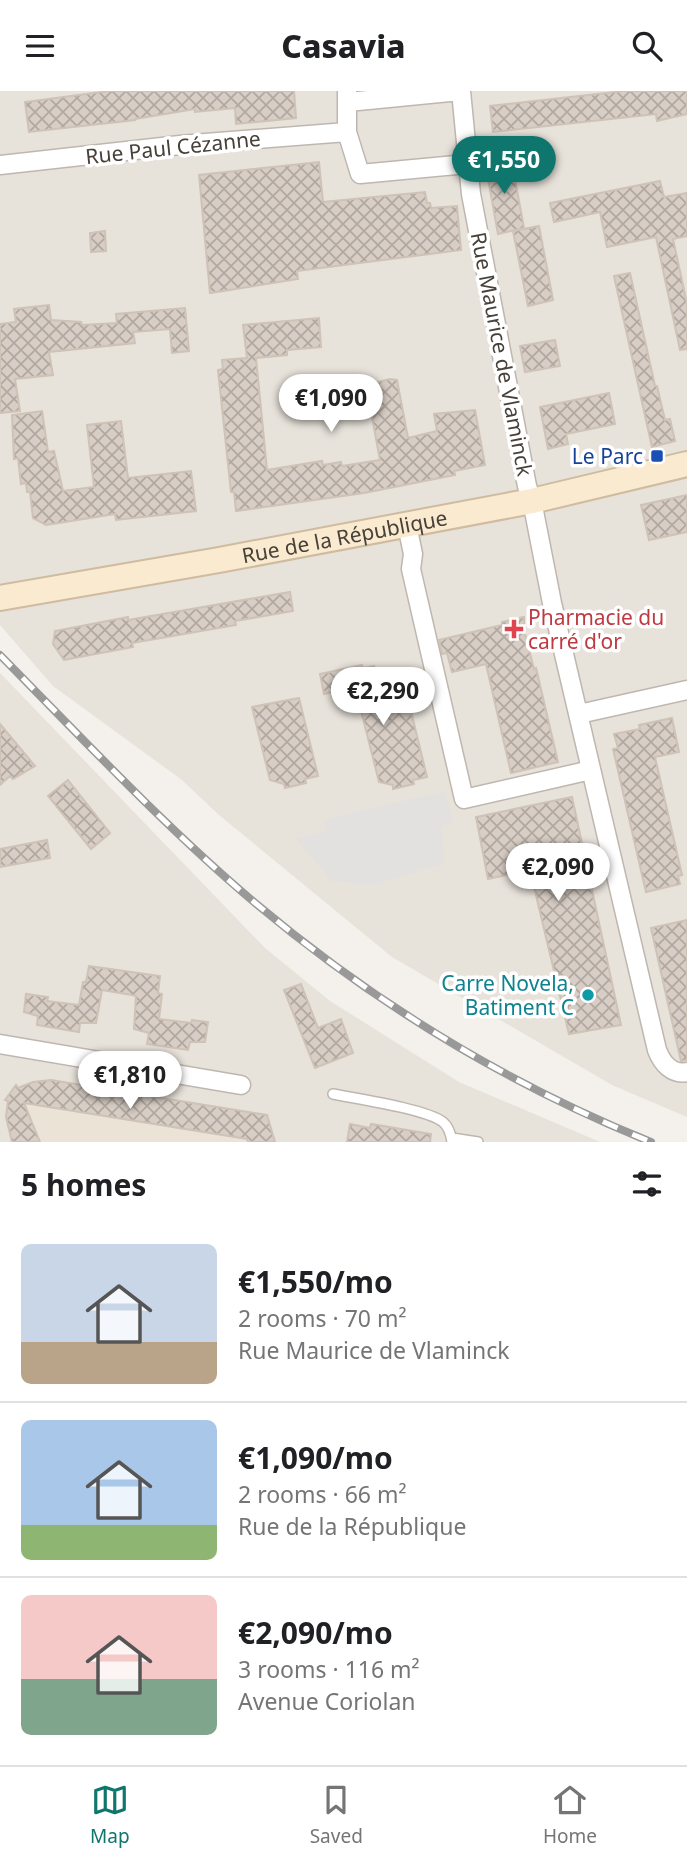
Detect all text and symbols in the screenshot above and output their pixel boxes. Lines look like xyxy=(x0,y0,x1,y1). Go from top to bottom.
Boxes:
text: Casavia xyxy=(281,24,406,67)
icon: menu xyxy=(21,27,59,65)
icon: search xyxy=(628,27,666,65)
street label: Rue Paul Cézanne xyxy=(84,124,262,170)
pin: €1,550 xyxy=(447,137,561,196)
text: €1,550 xyxy=(468,143,540,175)
street label: Rue Maurice de Vlaminck xyxy=(465,230,540,479)
pin: €1,090 xyxy=(274,375,388,434)
text: €1,090 xyxy=(295,381,367,413)
place label: Le Parc xyxy=(572,442,643,470)
marker: Le Parc xyxy=(649,448,665,464)
street label: Rue de la République xyxy=(239,503,450,569)
place label: Pharmacie du carré d'or xyxy=(528,603,664,655)
marker: Pharmacie du carré d'or xyxy=(506,621,522,637)
pin: €2,290 xyxy=(326,667,440,727)
text: €2,290 xyxy=(347,674,419,706)
pin: €2,090 xyxy=(501,843,615,903)
text: €2,090 xyxy=(522,850,594,882)
place label: Carre Novela, Batiment C xyxy=(441,969,574,1021)
marker: Carre Novela, Batiment C xyxy=(580,987,596,1003)
pin: €1,810 xyxy=(73,1051,187,1111)
text: €1,810 xyxy=(94,1058,166,1090)
text: 5 homes xyxy=(21,1164,146,1205)
icon: filters xyxy=(628,1165,666,1203)
text: €1,550/mo xyxy=(238,1261,393,1302)
icon: home xyxy=(77,1272,161,1356)
text: 2 rooms · 70 m² xyxy=(238,1302,407,1334)
text: Rue Maurice de Vlaminck xyxy=(238,1334,510,1366)
text: €1,090/mo xyxy=(238,1437,393,1478)
icon: home xyxy=(77,1448,161,1532)
text: 2 rooms · 66 m² xyxy=(238,1478,407,1510)
text: Rue de la République xyxy=(238,1510,466,1542)
text: €2,090/mo xyxy=(238,1612,393,1653)
icon: home xyxy=(77,1623,161,1707)
text: 3 rooms · 116 m² xyxy=(238,1653,420,1685)
text: Avenue Coriolan xyxy=(238,1685,416,1717)
tab: Map xyxy=(90,1781,130,1849)
tab: Saved xyxy=(310,1781,363,1849)
tab: Home xyxy=(543,1781,597,1849)

